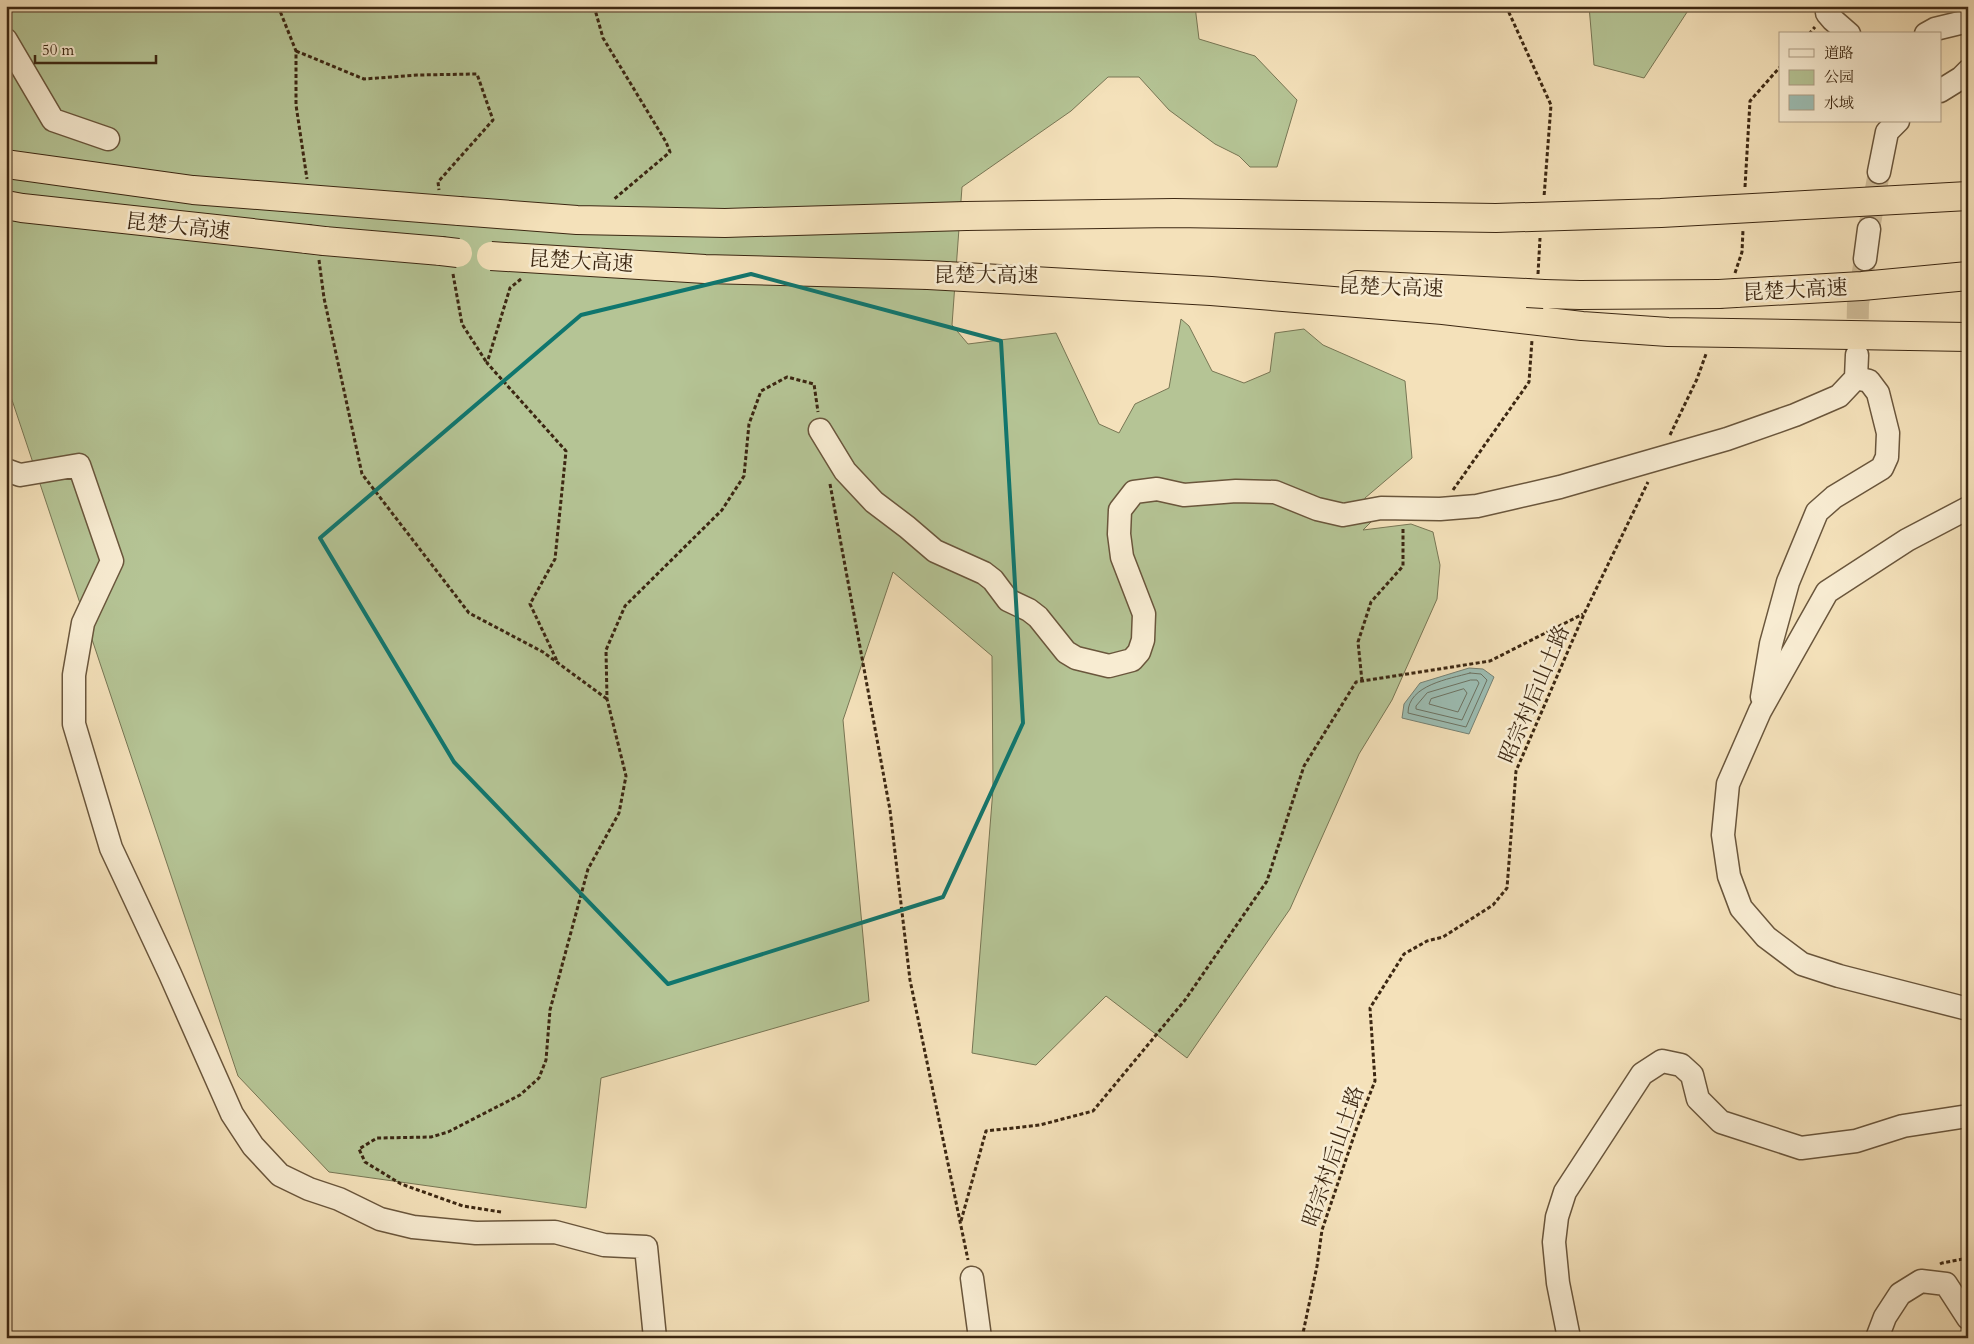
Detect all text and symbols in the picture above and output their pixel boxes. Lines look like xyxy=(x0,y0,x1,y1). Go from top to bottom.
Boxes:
scale bar xyxy=(35,32,156,64)
legend xyxy=(1779,32,1942,122)
text: 50 m xyxy=(42,40,74,60)
text: 道路 xyxy=(1824,43,1854,63)
text: 公园 xyxy=(1824,67,1854,87)
text: 水域 xyxy=(1824,93,1854,113)
street label: 昆楚大高速 xyxy=(124,207,232,246)
street label: 昆楚大高速 xyxy=(528,244,634,279)
street label: 昆楚大高速 xyxy=(934,261,1039,290)
street label: 昆楚大高速 xyxy=(1338,271,1444,304)
street label: 昆楚大高速 xyxy=(1742,273,1848,308)
street label: 昭宗村后山土路 xyxy=(1492,621,1577,768)
street label: 昭宗村后山土路 xyxy=(1296,1082,1371,1230)

